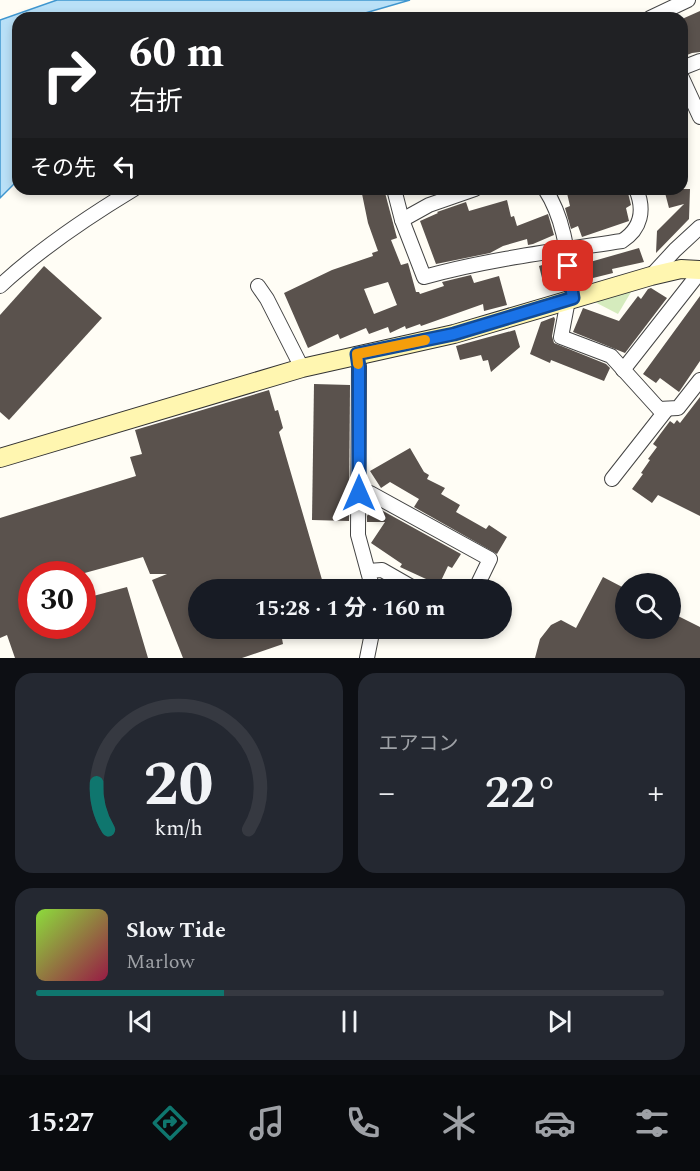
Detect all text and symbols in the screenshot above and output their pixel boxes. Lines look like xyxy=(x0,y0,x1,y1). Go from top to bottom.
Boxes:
text: 60 m xyxy=(129,22,224,85)
icon: right xyxy=(30,36,108,114)
text: 右折 xyxy=(129,81,183,123)
icon: left xyxy=(108,150,141,183)
text: その先 xyxy=(30,152,96,185)
pin xyxy=(542,240,593,291)
icon: arrive xyxy=(551,249,584,282)
position arrow xyxy=(327,461,391,525)
speed limit sign: 30 xyxy=(18,561,96,639)
map controls xyxy=(615,573,681,639)
button: search xyxy=(615,573,681,639)
text: 15:28 · 1 分 · 160 m xyxy=(255,592,445,625)
text: エアコン xyxy=(379,729,459,759)
text: 20 xyxy=(144,738,214,833)
text: 22° xyxy=(485,759,558,828)
text: − xyxy=(379,768,395,818)
text: + xyxy=(648,768,664,818)
text: km/h xyxy=(155,812,203,845)
text: Slow Tide xyxy=(126,914,226,947)
text: Marlow xyxy=(126,947,195,977)
icon: previous xyxy=(124,1005,157,1038)
icon: pause xyxy=(333,1005,366,1038)
icon: next xyxy=(543,1005,576,1038)
text: 15:27 xyxy=(27,1102,95,1144)
icon: directions xyxy=(149,1102,191,1144)
icon: music xyxy=(246,1102,288,1144)
icon: phone xyxy=(342,1102,384,1144)
icon: climate xyxy=(438,1102,480,1144)
icon: car xyxy=(534,1102,576,1144)
icon: filters xyxy=(631,1102,673,1144)

